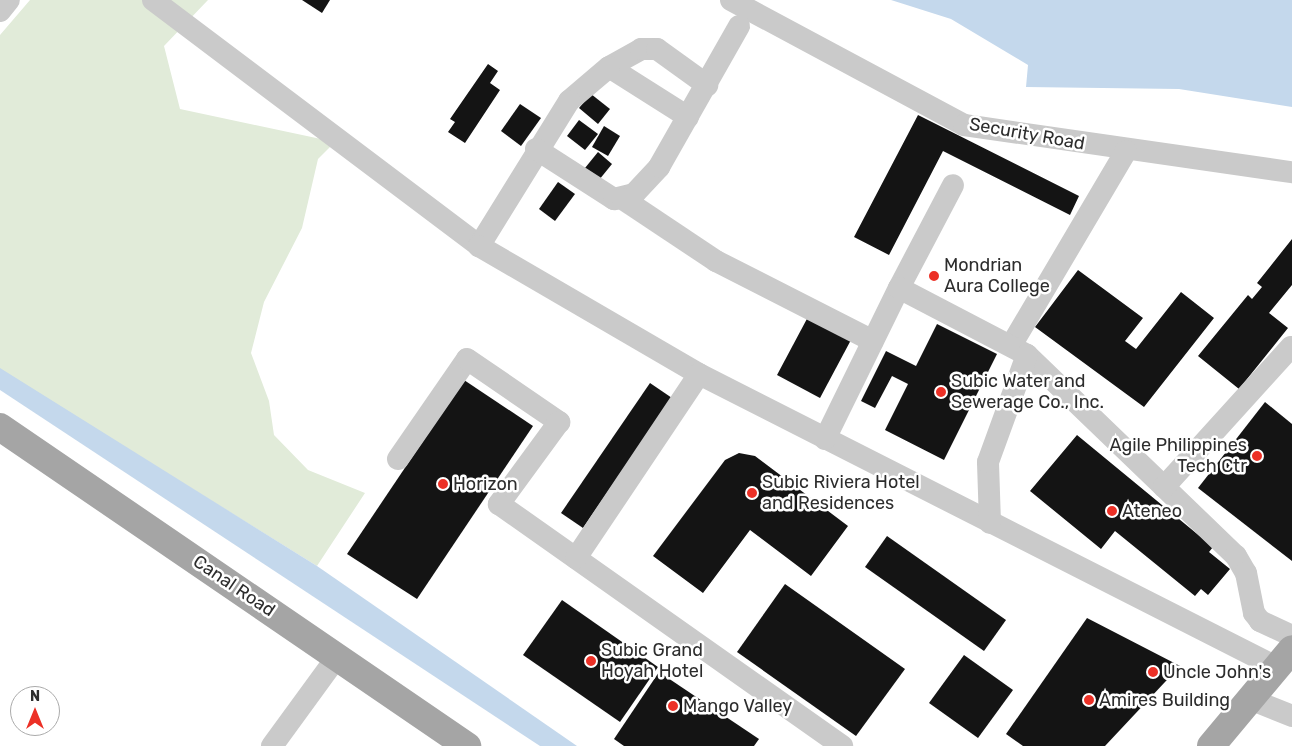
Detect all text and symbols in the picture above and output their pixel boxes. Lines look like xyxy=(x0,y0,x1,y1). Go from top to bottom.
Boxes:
street label: Security Road xyxy=(967,113,1087,155)
place label: Mondrian Aura College xyxy=(944,255,1050,298)
marker: Mondrian Aura College xyxy=(928,270,940,282)
place label: Subic Water and Sewerage Co., Inc. xyxy=(951,371,1104,414)
marker: Subic Water and Sewerage Co., Inc. xyxy=(935,386,947,398)
place label: Agile Philippines Tech Ctr xyxy=(1110,435,1247,478)
marker: Agile Philippines Tech Ctr xyxy=(1251,450,1263,462)
place label: Subic Riviera Hotel and Residences xyxy=(762,472,920,514)
place label: Horizon xyxy=(453,473,518,495)
marker: Horizon xyxy=(437,478,449,490)
marker: Subic Riviera Hotel and Residences xyxy=(746,487,758,499)
place label: Ateneo xyxy=(1122,500,1182,522)
marker: Ateneo xyxy=(1106,505,1118,517)
street label: Canal Road xyxy=(189,551,279,621)
place label: Subic Grand Hoyah Hotel xyxy=(601,640,703,682)
marker: Subic Grand Hoyah Hotel xyxy=(585,655,597,667)
place label: Uncle John's xyxy=(1163,661,1271,683)
marker: Uncle John's xyxy=(1147,666,1159,678)
north arrow xyxy=(10,686,60,736)
text: N xyxy=(30,688,40,705)
place label: Amires Building xyxy=(1099,689,1230,711)
marker: Amires Building xyxy=(1083,694,1095,706)
place label: Mango Valley xyxy=(683,695,793,717)
marker: Mango Valley xyxy=(667,700,679,712)

